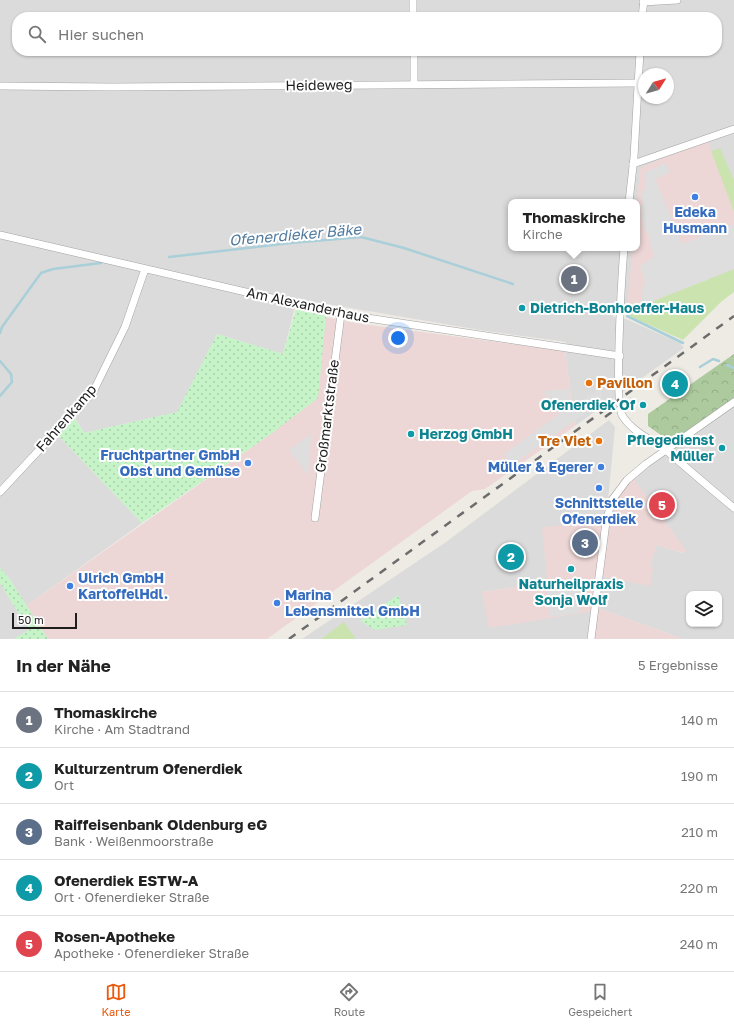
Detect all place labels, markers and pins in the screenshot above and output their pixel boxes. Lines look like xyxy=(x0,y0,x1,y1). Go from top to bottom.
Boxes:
marker: Edeka Husmann xyxy=(690,192,700,202)
place label: Edeka Husmann xyxy=(663,203,727,236)
pin: 1 xyxy=(561,264,587,294)
place label: Dietrich-Bonhoeffer-Haus xyxy=(530,299,704,316)
marker: Dietrich-Bonhoeffer-Haus xyxy=(517,303,527,313)
pin: 4 xyxy=(662,369,688,399)
place label: Pavillon xyxy=(597,374,653,391)
marker: Pavillon xyxy=(584,378,594,388)
place label: Ofenerdiek Of xyxy=(541,396,636,413)
marker: Ofenerdiek Of xyxy=(638,400,648,410)
place label: Herzog GmbH xyxy=(419,425,513,442)
marker: Herzog GmbH xyxy=(406,429,416,439)
place label: Pflegedienst Müller xyxy=(627,431,715,464)
place label: Tre Viet xyxy=(538,432,591,449)
marker: Tre Viet xyxy=(594,436,604,446)
marker: Pflegedienst Müller xyxy=(717,443,727,453)
place label: Fruchtpartner GmbH Obst und Gemüse xyxy=(100,446,240,479)
marker: Fruchtpartner GmbH Obst und Gemüse xyxy=(243,458,253,468)
place label: Müller & Egerer xyxy=(488,458,594,475)
marker: Müller & Egerer xyxy=(596,462,606,472)
marker: Schnittstelle Ofenerdiek xyxy=(594,483,604,493)
pin: 5 xyxy=(649,490,675,520)
place label: Schnittstelle Ofenerdiek xyxy=(555,494,643,527)
pin: 3 xyxy=(572,528,598,558)
pin: 2 xyxy=(498,542,524,572)
marker: Naturheilpraxis Sonja Wolf xyxy=(566,564,576,574)
place label: Ulrich GmbH KartoffelHdl. xyxy=(78,569,168,602)
place label: Naturheilpraxis Sonja Wolf xyxy=(518,575,624,608)
marker: Ulrich GmbH KartoffelHdl. xyxy=(65,581,75,591)
place label: Marina Lebensmittel GmbH xyxy=(285,586,420,619)
marker: Marina Lebensmittel GmbH xyxy=(272,598,282,608)

